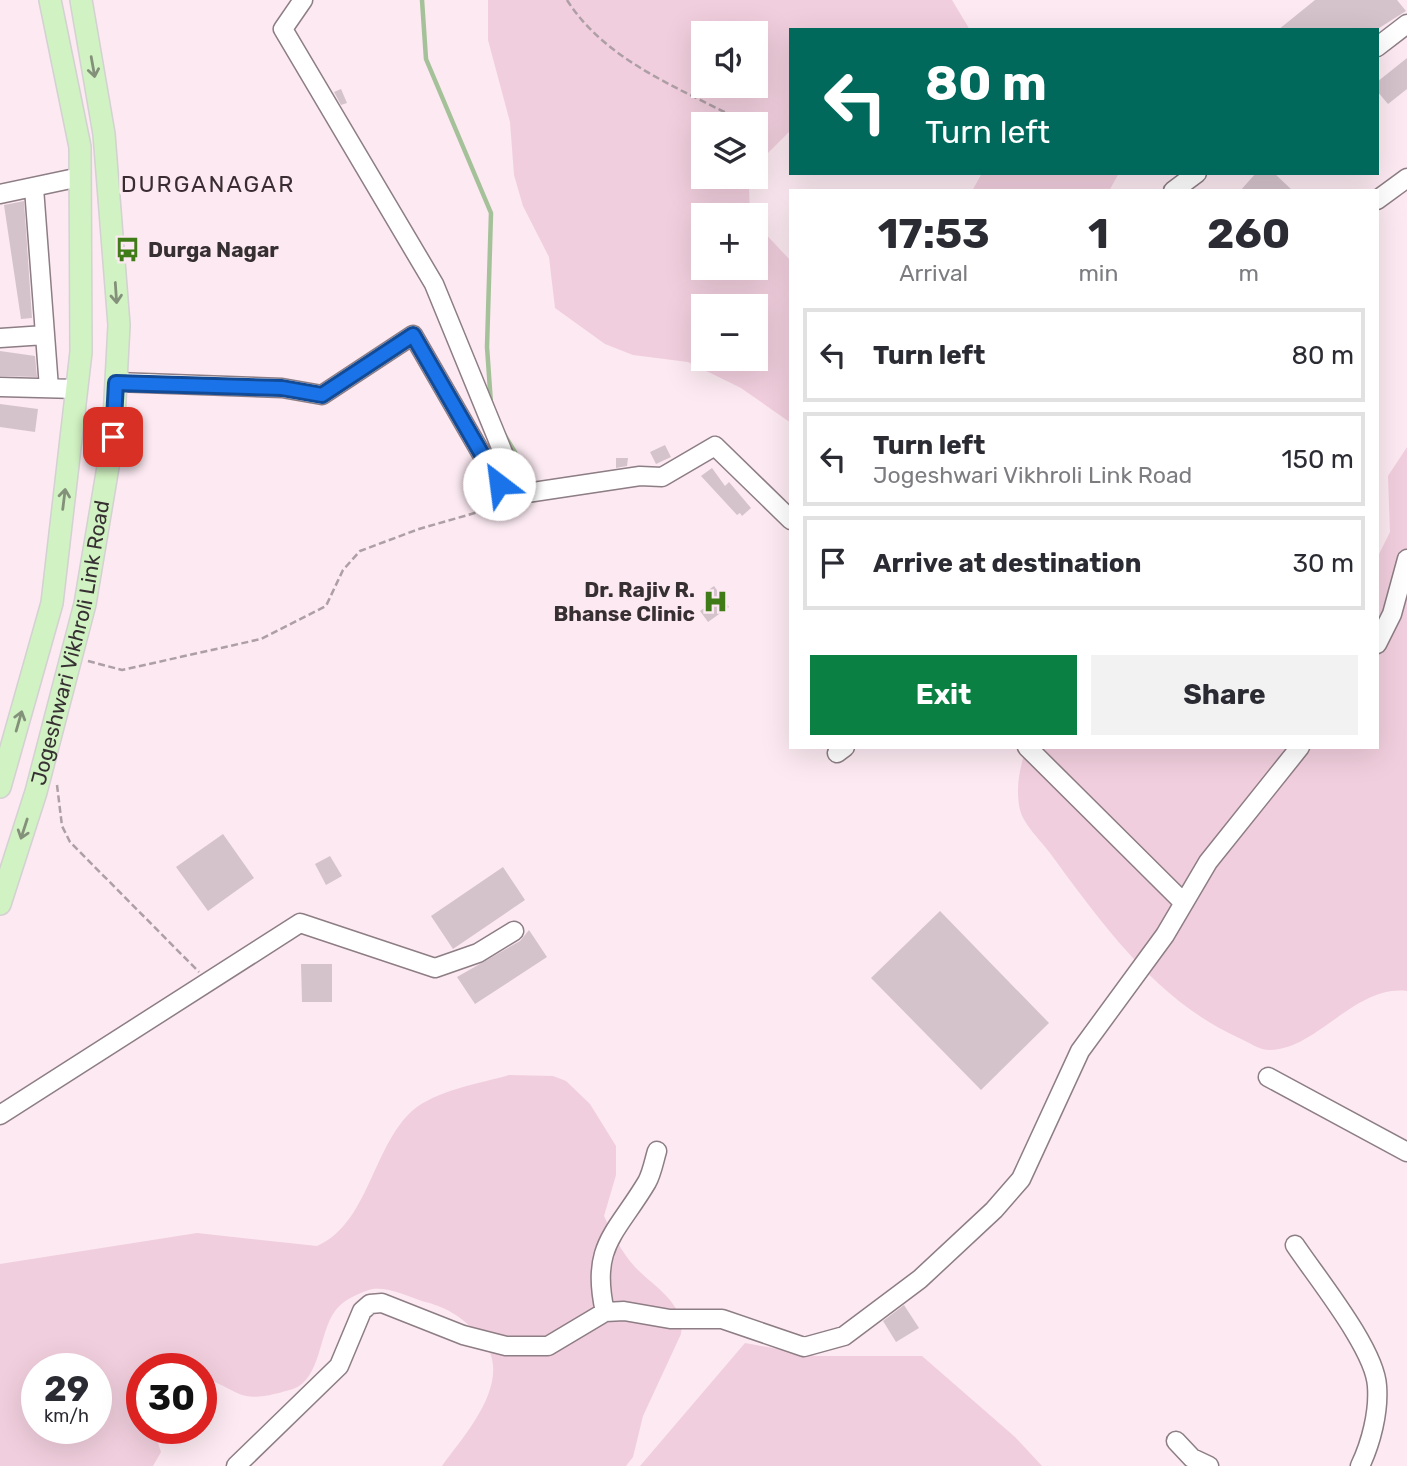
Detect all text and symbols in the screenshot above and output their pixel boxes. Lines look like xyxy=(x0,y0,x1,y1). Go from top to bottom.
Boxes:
map controls xyxy=(691,21,768,371)
button: sound xyxy=(691,21,768,98)
text: 80 m xyxy=(925,54,1047,112)
one-way arrow xyxy=(87,55,100,78)
icon: left xyxy=(810,56,901,147)
button: layers xyxy=(691,112,768,189)
text: Turn left xyxy=(925,113,1050,151)
district label: DURGANAGAR xyxy=(121,170,295,198)
button: + xyxy=(691,203,768,280)
text: 17:53 xyxy=(878,209,990,259)
text: 1 xyxy=(1088,209,1109,259)
text: 260 xyxy=(1207,209,1290,259)
bus stop icon: Durga Nagar xyxy=(114,236,142,264)
place label: Durga Nagar xyxy=(148,237,279,262)
text: Arrival xyxy=(899,259,968,287)
text: min xyxy=(1078,259,1118,287)
text: m xyxy=(1238,259,1259,287)
one-way arrow xyxy=(110,282,123,305)
button: − xyxy=(691,294,768,371)
icon: left xyxy=(814,336,852,374)
text: Turn left xyxy=(873,340,985,371)
text: 80 m xyxy=(1291,340,1354,371)
pin xyxy=(83,407,143,467)
icon: arrive xyxy=(94,418,132,456)
text: Turn left xyxy=(873,430,985,461)
icon: left xyxy=(814,440,852,478)
text: 150 m xyxy=(1281,444,1354,475)
position arrow xyxy=(462,447,536,521)
text: Jogeshwari Vikhroli Link Road xyxy=(873,461,1192,489)
one-way arrow xyxy=(58,488,71,511)
street label: Jogeshwari Vikhroli Link Road xyxy=(25,498,114,788)
icon: arrive xyxy=(814,544,852,582)
text: Arrive at destination xyxy=(873,548,1141,579)
text: 30 m xyxy=(1292,548,1354,579)
place label: Dr. Rajiv R. Bhanse Clinic xyxy=(553,577,695,626)
hospital icon: Dr. Rajiv R. Bhanse Clinic xyxy=(701,588,729,616)
button: Exit xyxy=(810,655,1077,735)
button: Share xyxy=(1091,655,1358,735)
one-way arrow xyxy=(13,710,26,732)
one-way arrow xyxy=(17,817,29,839)
speed limit sign: 30 xyxy=(126,1353,217,1444)
text: 29 xyxy=(44,1368,89,1410)
text: km/h xyxy=(44,1405,89,1427)

